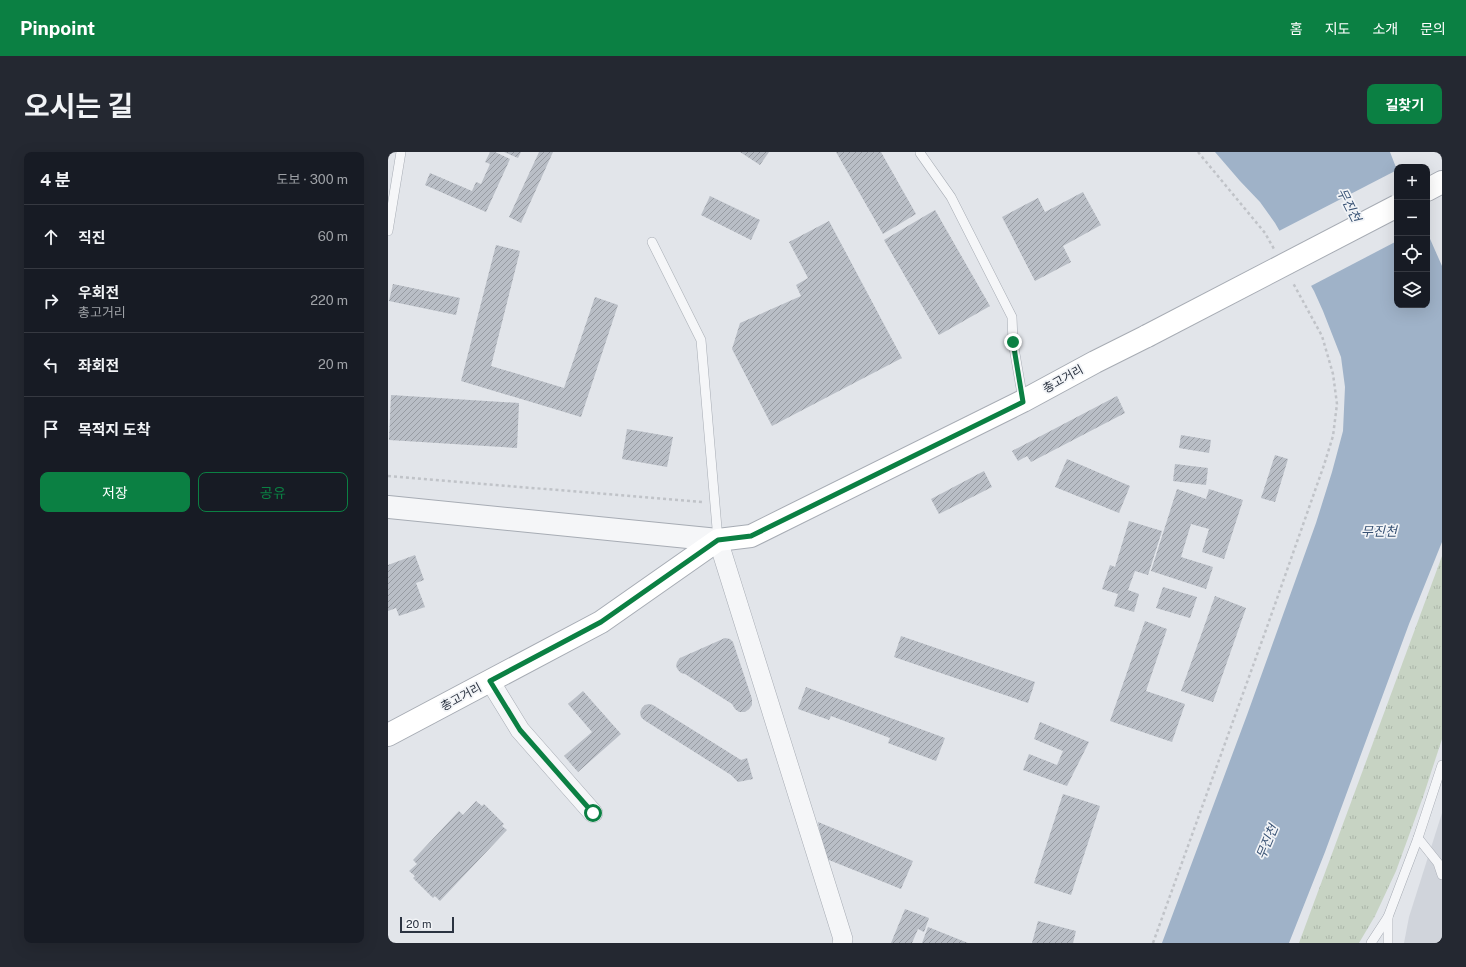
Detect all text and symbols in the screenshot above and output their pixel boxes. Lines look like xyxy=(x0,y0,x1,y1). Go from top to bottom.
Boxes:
text: Pinpoint xyxy=(20,17,95,39)
text: 홈 xyxy=(1290,21,1303,37)
text: 지도 xyxy=(1325,21,1350,37)
text: 소개 xyxy=(1372,21,1398,37)
text: 문의 xyxy=(1420,21,1446,37)
button: 길찾기 xyxy=(1367,84,1442,124)
text: 오시는 길 xyxy=(24,89,133,122)
map controls xyxy=(1394,164,1430,308)
button: + xyxy=(1394,164,1430,200)
text: 4 분 xyxy=(40,170,71,190)
text: 도보 · 300 m xyxy=(277,172,348,187)
water label: 무진천 xyxy=(1334,186,1364,225)
button: − xyxy=(1394,200,1430,236)
icon: ahead xyxy=(40,226,62,248)
text: 직진 xyxy=(78,229,106,246)
text: 60 m xyxy=(318,229,348,244)
button: locate xyxy=(1394,236,1430,272)
button: layers xyxy=(1394,272,1430,308)
text: 우회전 xyxy=(78,284,119,301)
icon: right xyxy=(40,290,62,312)
text: 220 m xyxy=(310,293,348,308)
text: 총고거리 xyxy=(78,305,126,320)
route end xyxy=(1004,333,1022,351)
icon: left xyxy=(40,354,62,376)
text: 좌회전 xyxy=(78,357,119,374)
text: 20 m xyxy=(318,357,348,372)
street label: 총고거리 xyxy=(1040,362,1086,396)
icon: arrive xyxy=(40,418,62,440)
text: 목적지 도착 xyxy=(78,421,150,438)
button: 저장 xyxy=(40,472,190,512)
button: 공유 xyxy=(198,472,348,512)
water label: 무진천 xyxy=(1361,524,1398,539)
street label: 총고거리 xyxy=(438,680,484,714)
route start xyxy=(584,804,602,822)
water label: 무진천 xyxy=(1253,822,1281,861)
scale bar xyxy=(400,915,454,934)
text: 20 m xyxy=(406,918,431,930)

